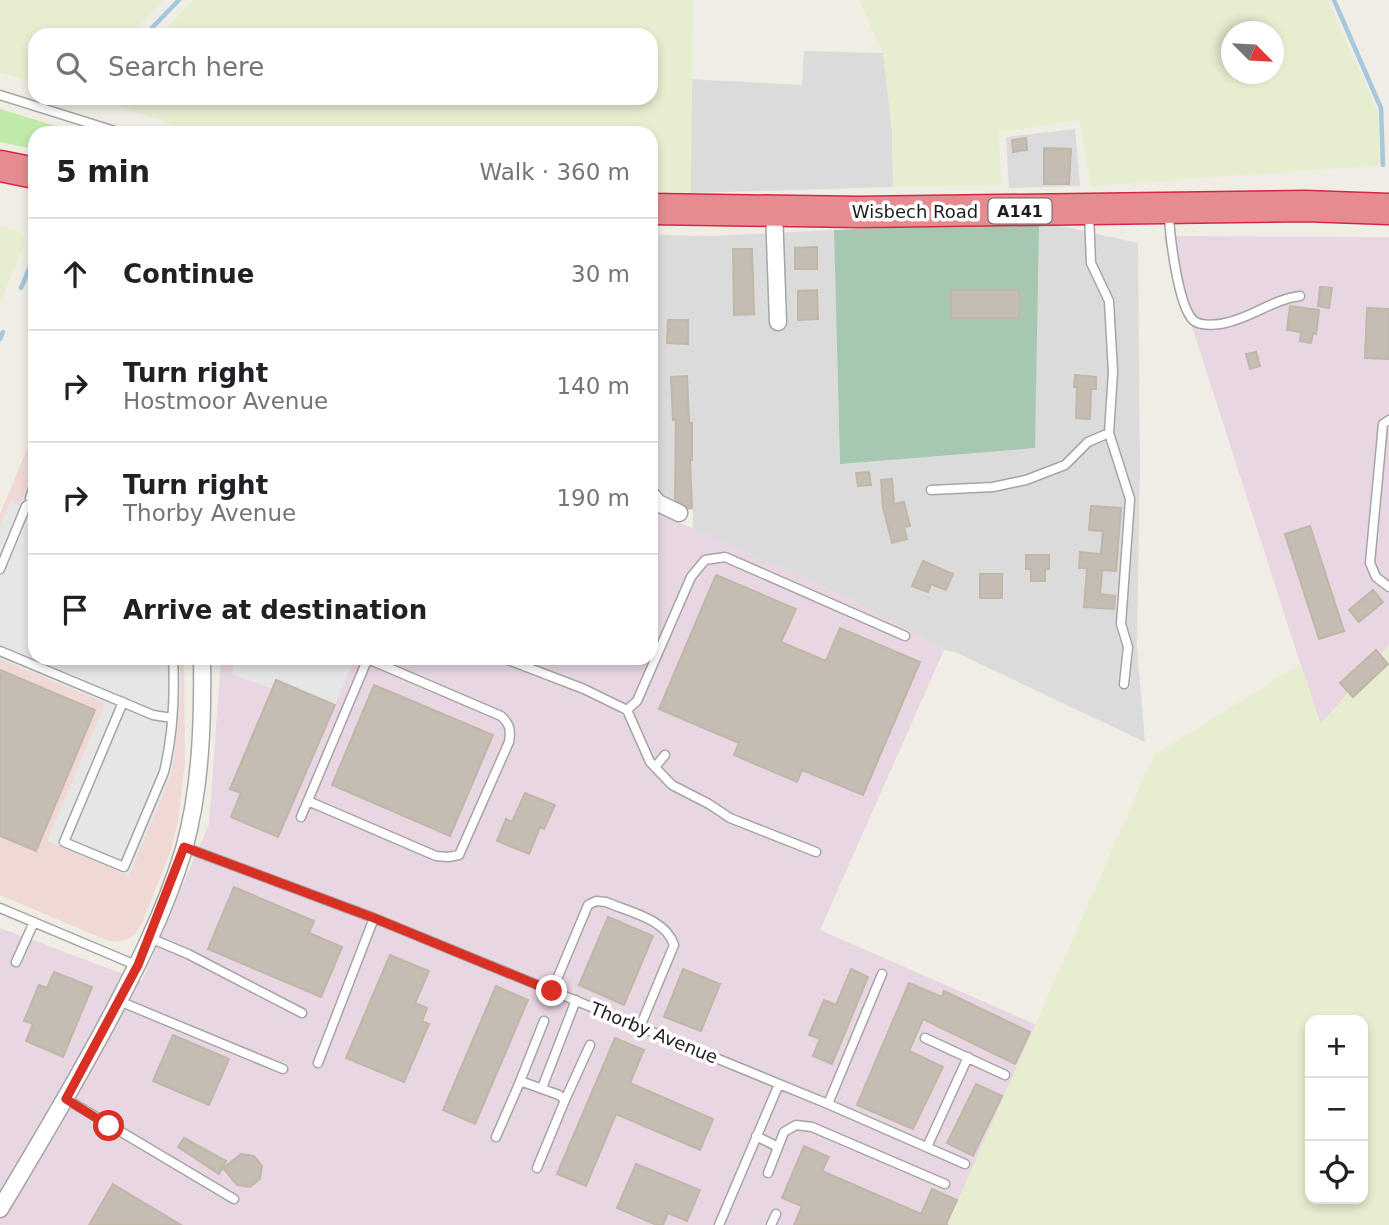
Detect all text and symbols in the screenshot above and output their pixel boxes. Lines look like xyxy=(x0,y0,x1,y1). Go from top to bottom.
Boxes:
north arrow xyxy=(1221,21,1284,84)
search box xyxy=(28,28,658,105)
icon: search xyxy=(52,48,90,86)
text: Search here xyxy=(108,52,264,82)
text: 5 min xyxy=(56,154,150,189)
text: Walk · 360 m xyxy=(479,159,630,185)
road number: A141 xyxy=(988,198,1052,224)
street label: Wisbech Road xyxy=(852,201,978,222)
icon: ahead xyxy=(56,255,94,293)
text: Continue xyxy=(123,259,254,289)
text: 30 m xyxy=(571,261,630,287)
text: Turn right xyxy=(123,358,268,388)
icon: right xyxy=(56,367,94,405)
text: 140 m xyxy=(556,373,630,399)
text: Hostmoor Avenue xyxy=(123,388,328,414)
text: Turn right xyxy=(123,470,268,500)
icon: right xyxy=(56,479,94,517)
text: 190 m xyxy=(556,485,630,511)
text: Thorby Avenue xyxy=(123,500,296,526)
icon: arrive xyxy=(56,591,94,629)
text: Arrive at destination xyxy=(123,595,427,625)
route end xyxy=(536,975,567,1006)
street label: Thorby Avenue xyxy=(587,997,721,1068)
map controls xyxy=(1305,1015,1368,1204)
button: + xyxy=(1305,1015,1368,1078)
button: − xyxy=(1305,1078,1368,1141)
route start xyxy=(93,1110,124,1141)
button: locate xyxy=(1305,1141,1368,1204)

